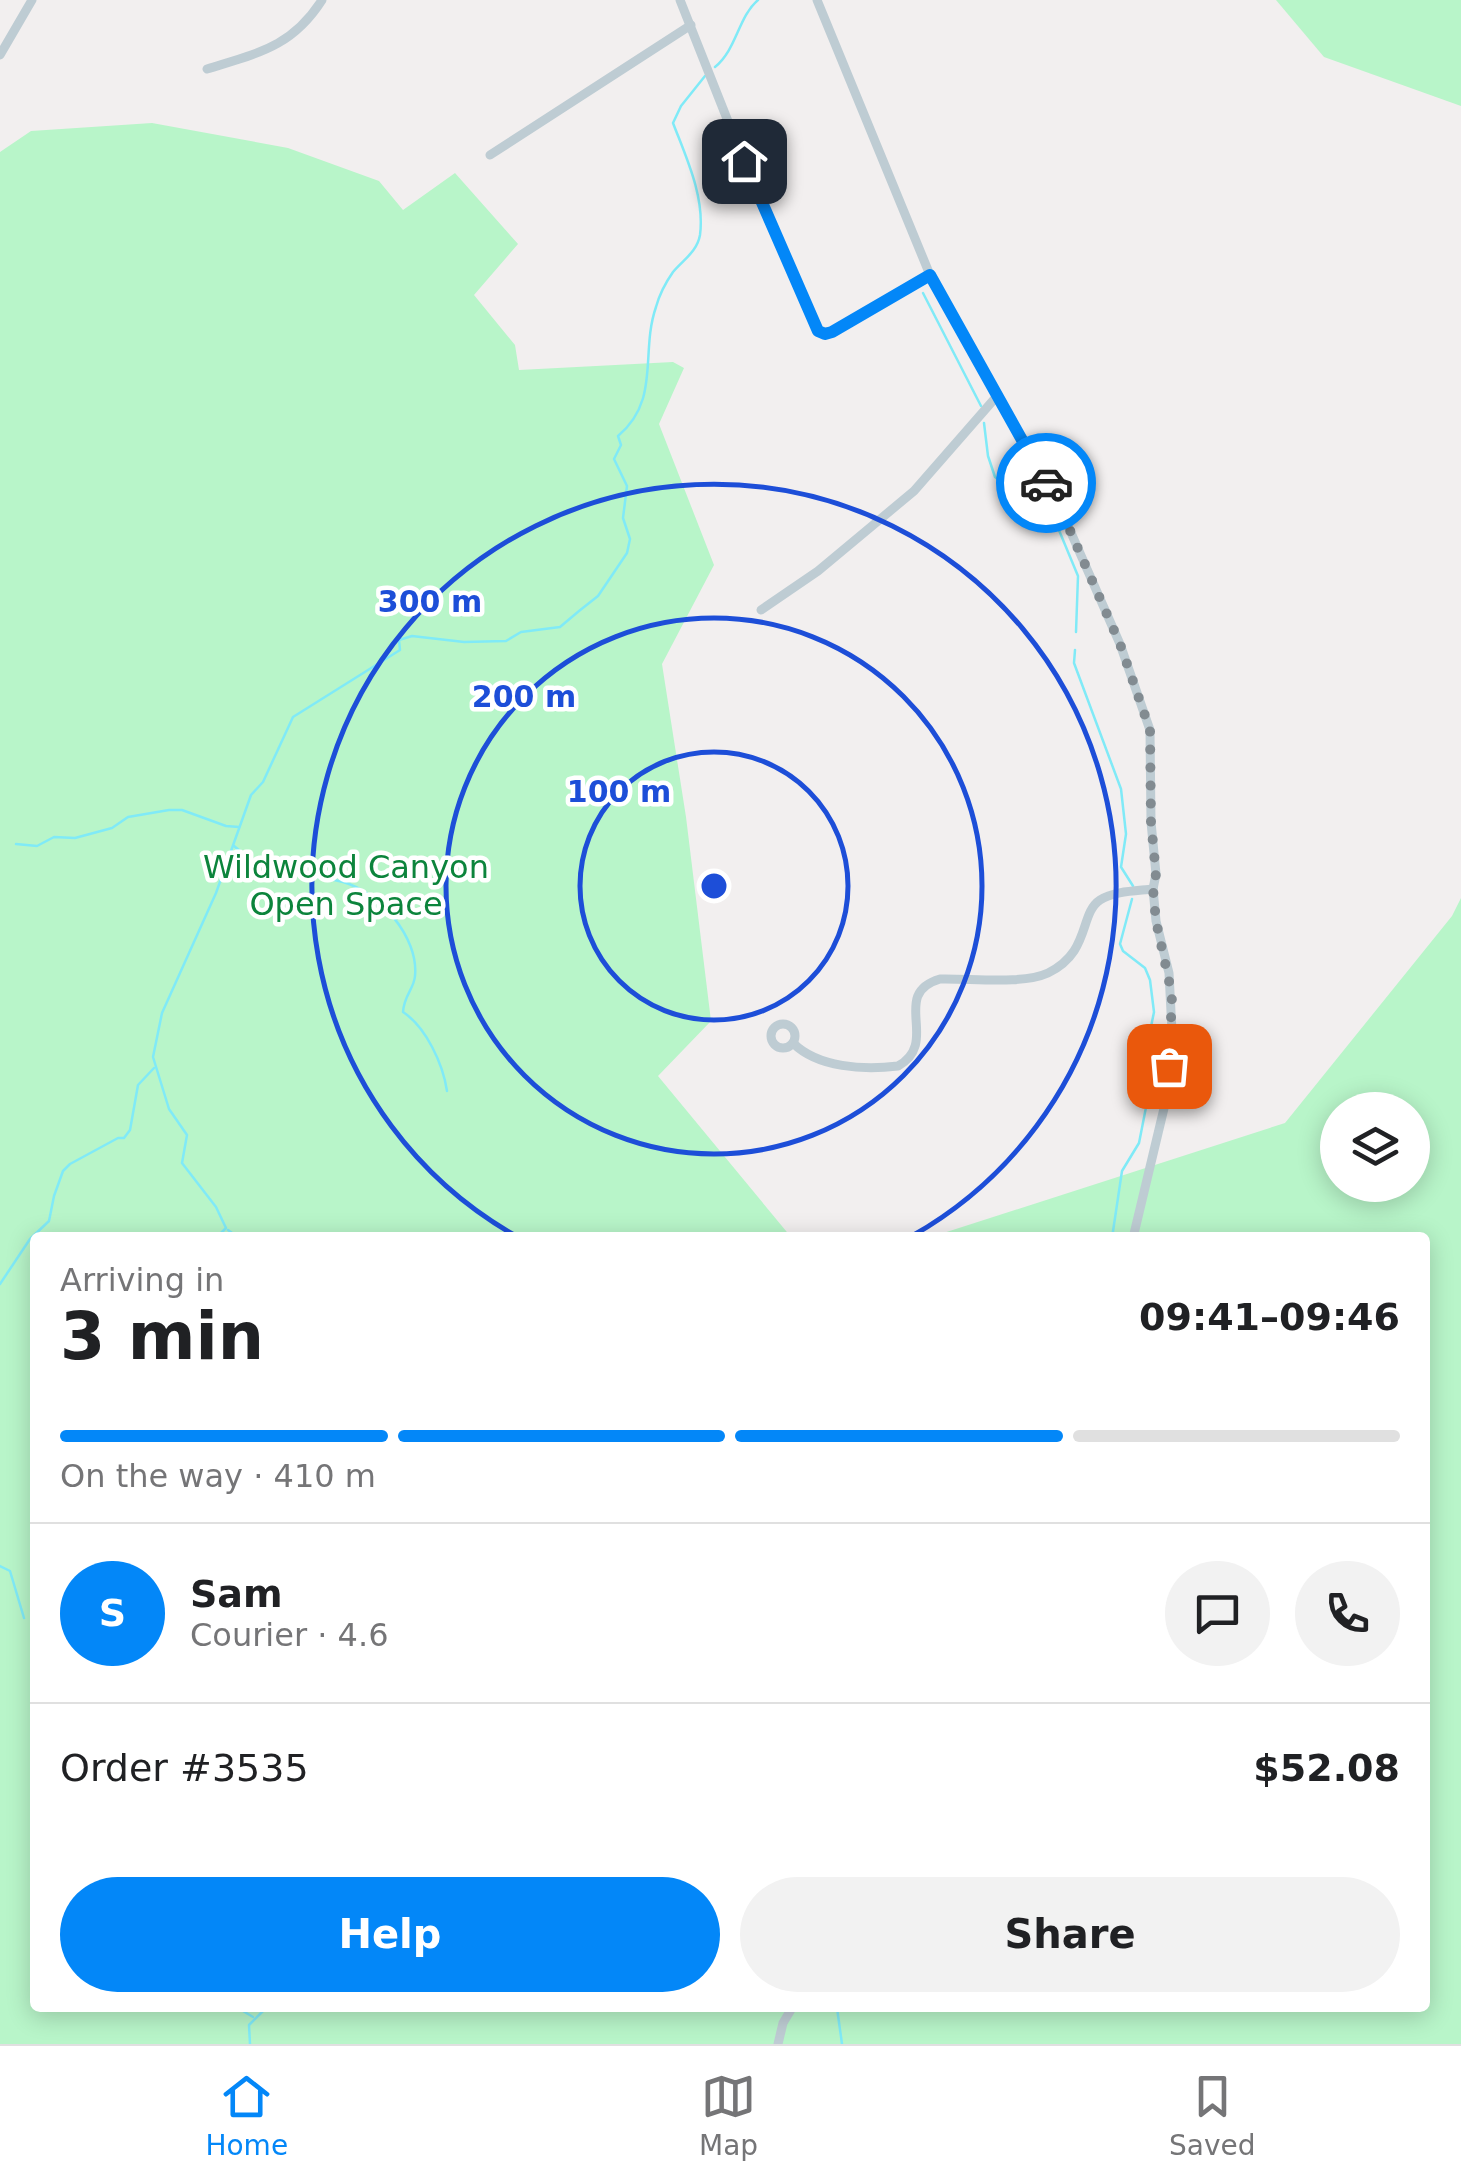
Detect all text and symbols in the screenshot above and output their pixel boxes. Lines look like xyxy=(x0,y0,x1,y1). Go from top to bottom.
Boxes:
pin xyxy=(702,119,787,204)
icon: home xyxy=(717,134,772,189)
courier xyxy=(996,433,1096,533)
icon: car xyxy=(1019,456,1074,511)
text: 300 m xyxy=(378,584,482,619)
text: 200 m xyxy=(472,679,576,714)
text: 100 m xyxy=(567,774,671,809)
park label: Wildwood Canyon Open Space xyxy=(203,848,489,923)
centre of rings xyxy=(696,868,732,904)
pin xyxy=(1127,1024,1212,1109)
icon: bag xyxy=(1142,1039,1197,1094)
map controls xyxy=(1320,1092,1430,1202)
button: layers xyxy=(1320,1092,1430,1202)
text: Arriving in xyxy=(60,1261,224,1299)
text: 09:41–09:46 xyxy=(1139,1295,1400,1339)
text: 3 min xyxy=(60,1299,264,1374)
text: On the way · 410 m xyxy=(60,1457,376,1495)
button: chat xyxy=(1165,1561,1270,1666)
button: phone xyxy=(1295,1561,1400,1666)
text: Sam xyxy=(190,1572,283,1616)
text: S xyxy=(99,1591,126,1635)
text: Courier · 4.6 xyxy=(190,1616,389,1654)
text: Order #3535 xyxy=(60,1746,309,1790)
text: $52.08 xyxy=(1253,1746,1400,1790)
button: Help xyxy=(60,1877,720,1992)
button: Share xyxy=(740,1877,1400,1992)
tab: Home xyxy=(205,2069,288,2162)
tab: Map xyxy=(699,2069,758,2162)
tab: Saved xyxy=(1169,2069,1256,2162)

